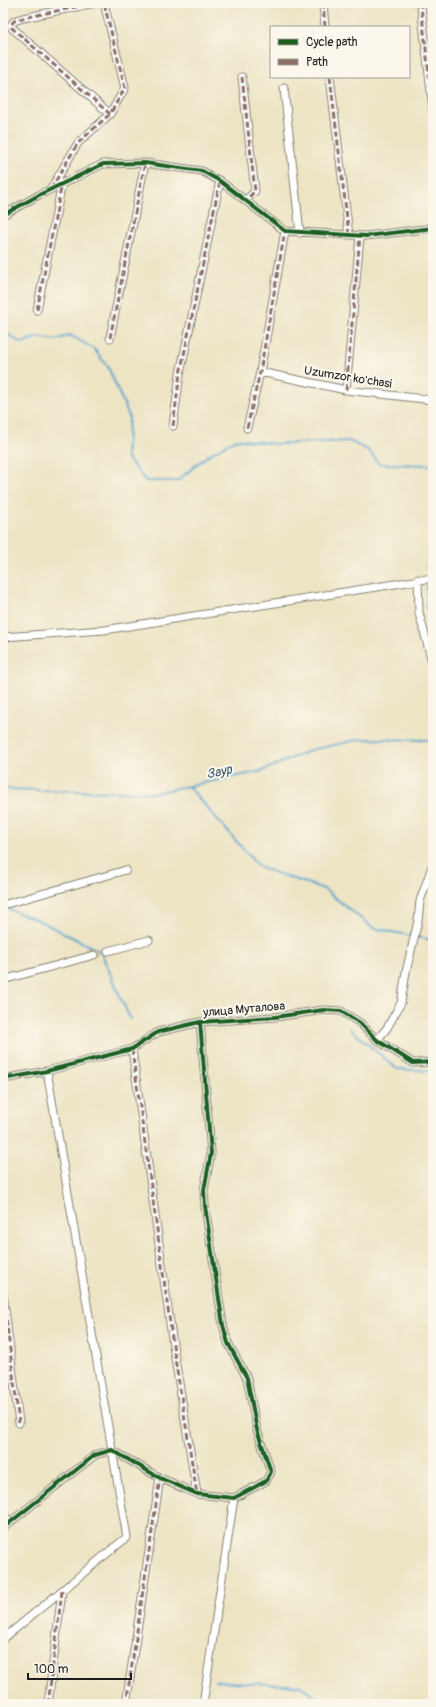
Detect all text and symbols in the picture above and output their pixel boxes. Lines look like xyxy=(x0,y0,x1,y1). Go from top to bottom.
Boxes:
legend xyxy=(270,26,410,78)
text: Cycle path xyxy=(306,35,358,50)
text: Path xyxy=(306,55,328,70)
street label: Uzumzor ko'chasi xyxy=(303,363,393,392)
water label: Заур xyxy=(205,761,234,782)
street label: улица Муталова xyxy=(202,998,286,1021)
scale bar xyxy=(28,1655,131,1681)
text: 100 m xyxy=(34,1662,69,1677)

